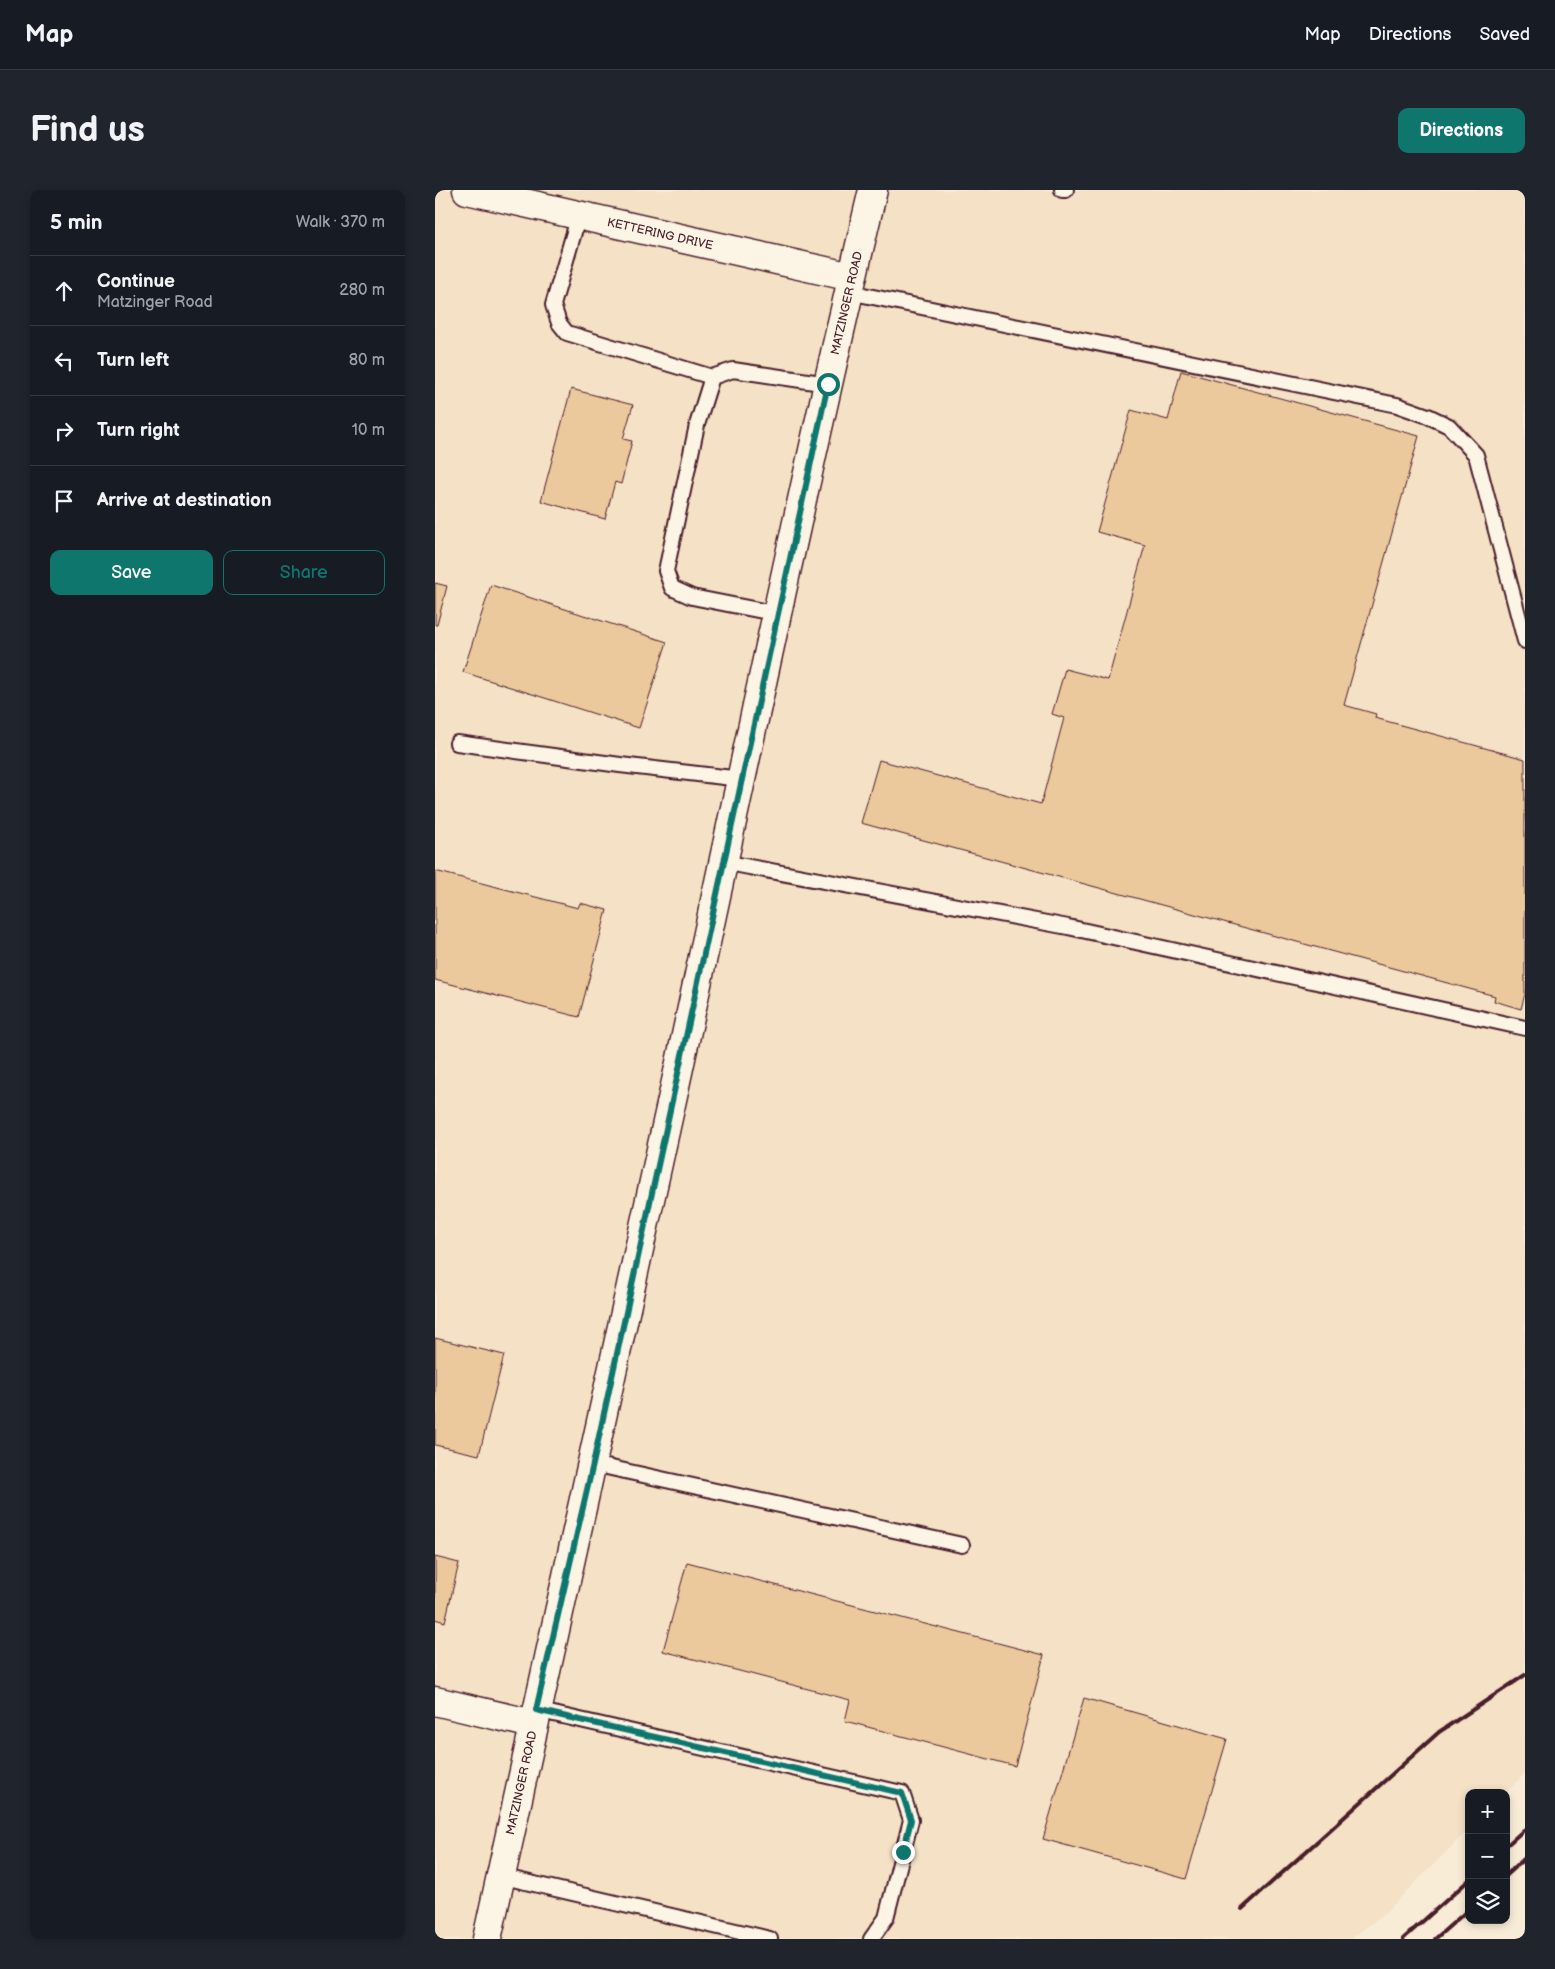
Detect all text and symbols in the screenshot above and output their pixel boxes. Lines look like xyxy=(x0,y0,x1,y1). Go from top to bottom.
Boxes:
text: Map xyxy=(25,20,73,49)
text: Map xyxy=(1305,24,1341,45)
text: Directions xyxy=(1369,24,1451,45)
text: Saved xyxy=(1479,24,1530,45)
button: Directions xyxy=(1398,108,1525,153)
text: Find us xyxy=(30,109,145,152)
text: 5 min xyxy=(50,210,103,235)
text: Walk · 370 m xyxy=(296,213,385,232)
street label: KETTERING DRIVE xyxy=(606,215,714,253)
street label: MATZINGER ROAD xyxy=(828,250,866,356)
text: Continue xyxy=(97,270,175,293)
icon: ahead xyxy=(50,277,78,305)
text: 280 m xyxy=(339,281,385,300)
text: Matzinger Road xyxy=(97,293,213,312)
icon: left xyxy=(50,347,78,375)
text: Turn left xyxy=(97,349,169,372)
text: 80 m xyxy=(349,351,385,370)
route start xyxy=(817,373,840,396)
icon: right xyxy=(50,417,78,445)
text: Turn right xyxy=(97,419,180,442)
text: 10 m xyxy=(352,421,385,440)
icon: arrive xyxy=(50,487,78,515)
text: Arrive at destination xyxy=(97,489,272,512)
button: Save xyxy=(50,550,213,595)
button: Share xyxy=(223,550,385,595)
street label: MATZINGER ROAD xyxy=(503,1729,541,1836)
map controls xyxy=(1465,1789,1510,1924)
button: + xyxy=(1465,1789,1510,1834)
button: − xyxy=(1465,1834,1510,1879)
route end xyxy=(892,1841,915,1864)
button: layers xyxy=(1465,1879,1510,1924)

